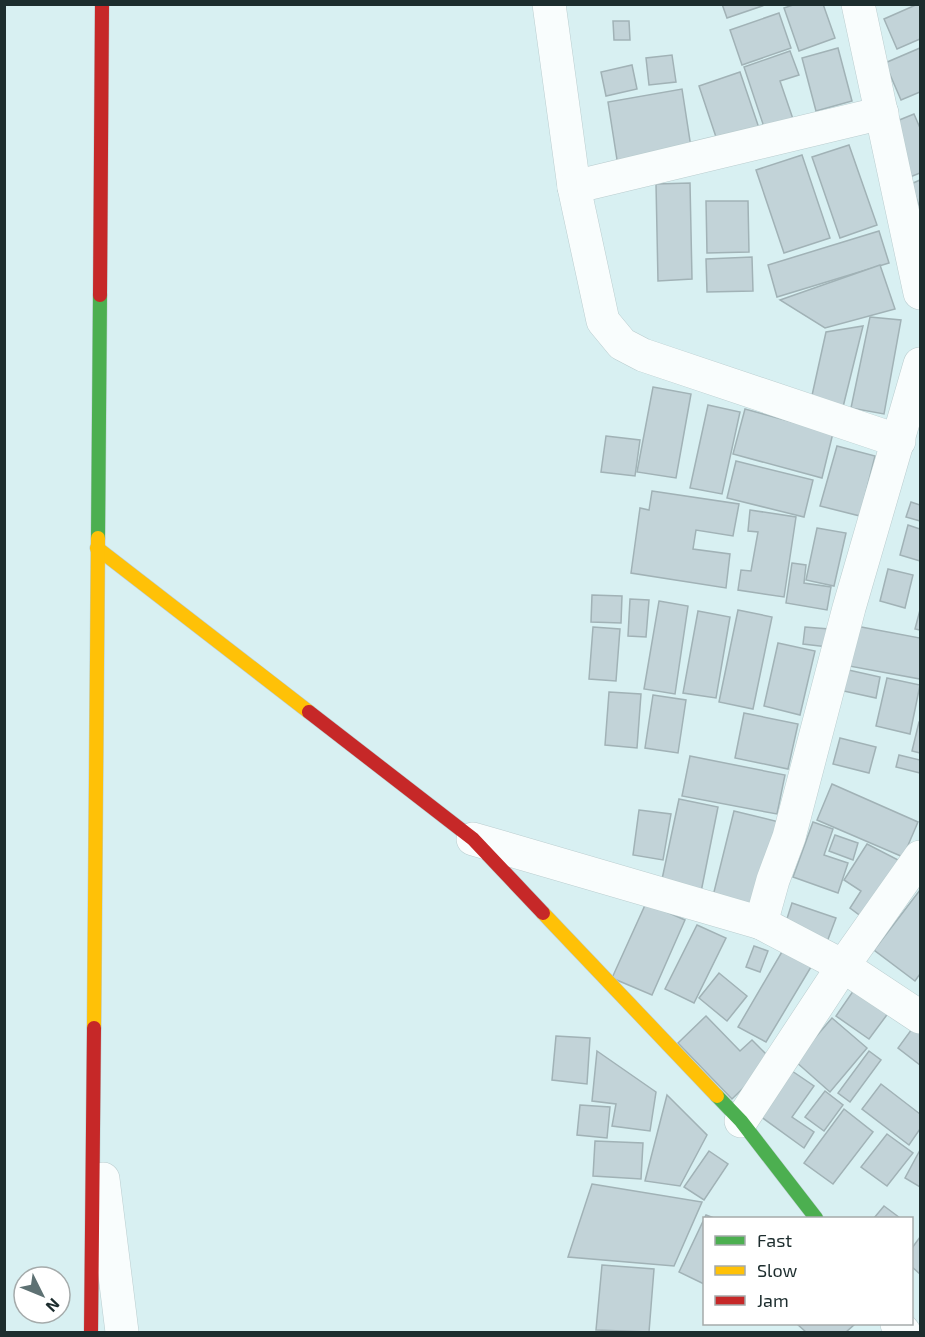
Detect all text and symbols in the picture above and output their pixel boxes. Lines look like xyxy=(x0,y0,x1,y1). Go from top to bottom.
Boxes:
legend xyxy=(703,1217,913,1325)
text: Fast xyxy=(757,1229,792,1251)
text: Slow xyxy=(757,1259,798,1281)
north arrow xyxy=(12,1265,72,1325)
text: Jam xyxy=(757,1289,789,1311)
text: N xyxy=(42,1295,64,1316)

